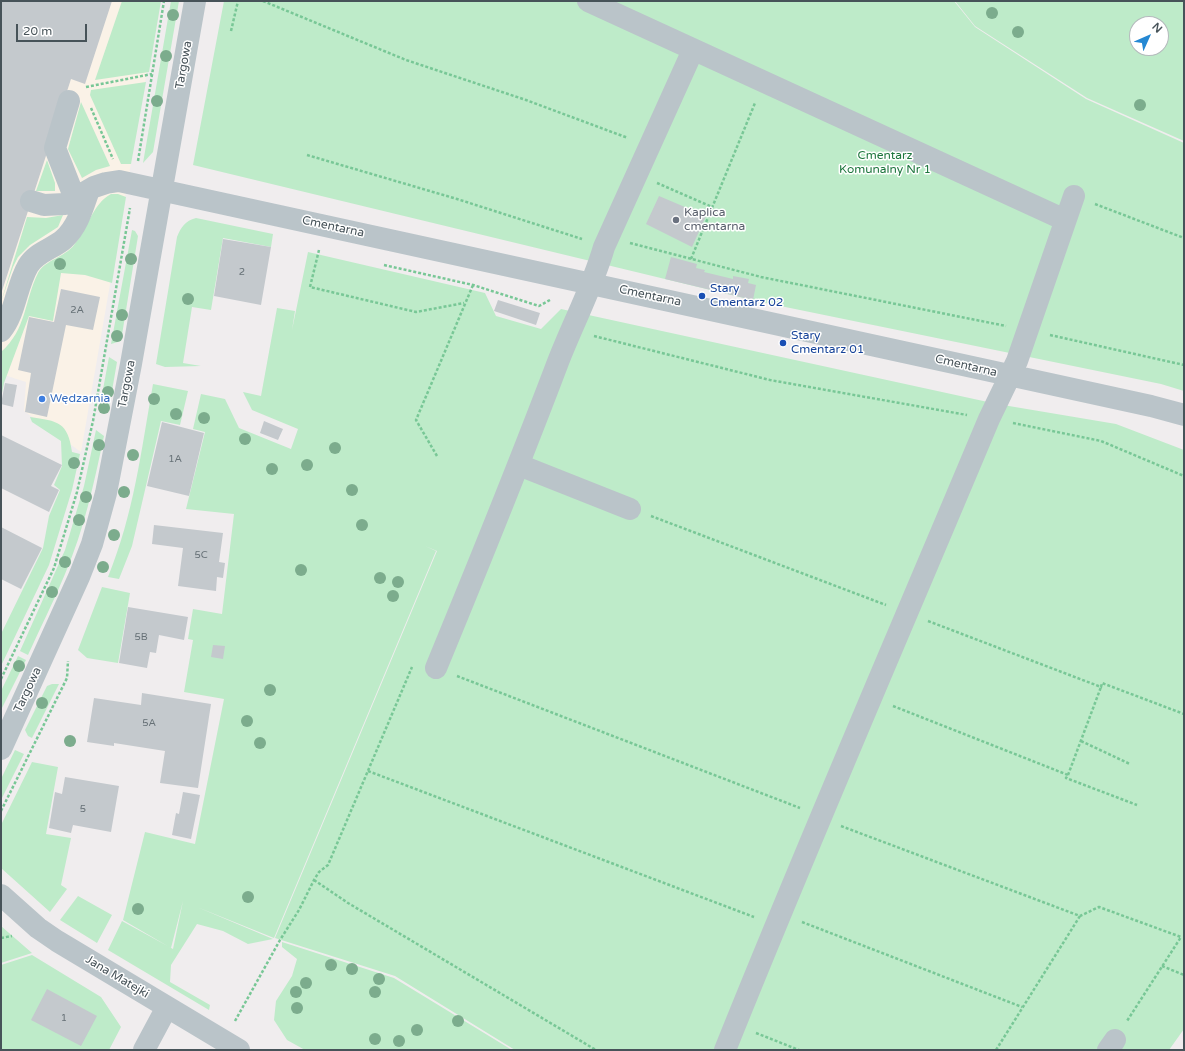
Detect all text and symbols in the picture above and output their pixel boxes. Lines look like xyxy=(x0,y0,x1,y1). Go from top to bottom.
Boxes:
scale bar xyxy=(18,16,89,42)
north arrow xyxy=(1129,16,1169,56)
text: N xyxy=(1149,20,1165,36)
text: 20 m xyxy=(23,24,52,38)
street label: Targowa xyxy=(173,40,195,90)
park label: Cmentarz Komunalny Nr 1 xyxy=(839,149,931,177)
place label: Kaplica cmentarna xyxy=(684,206,745,234)
street label: Cmentarna xyxy=(301,213,365,241)
marker: Kaplica cmentarna xyxy=(671,215,681,225)
house number: 2 xyxy=(239,266,245,278)
street label: Cmentarna xyxy=(618,282,682,310)
place label: Stary Cmentarz 02 xyxy=(710,282,783,310)
marker: Stary Cmentarz 02 xyxy=(697,291,707,301)
house number: 2A xyxy=(70,304,84,316)
place label: Stary Cmentarz 01 xyxy=(791,329,864,357)
marker: Stary Cmentarz 01 xyxy=(778,338,788,348)
street label: Cmentarna xyxy=(934,352,998,380)
street label: Targowa xyxy=(115,359,139,409)
place label: Wędzarnia xyxy=(50,392,110,406)
marker: Wędzarnia xyxy=(37,394,47,404)
house number: 1A xyxy=(168,453,182,465)
house number: 5C xyxy=(194,549,208,561)
house number: 5B xyxy=(134,631,148,643)
street label: Targowa xyxy=(11,665,45,715)
house number: 5A xyxy=(142,717,156,729)
house number: 5 xyxy=(80,803,86,815)
street label: Jana Matejki xyxy=(83,952,151,1002)
house number: 1 xyxy=(61,1012,67,1024)

